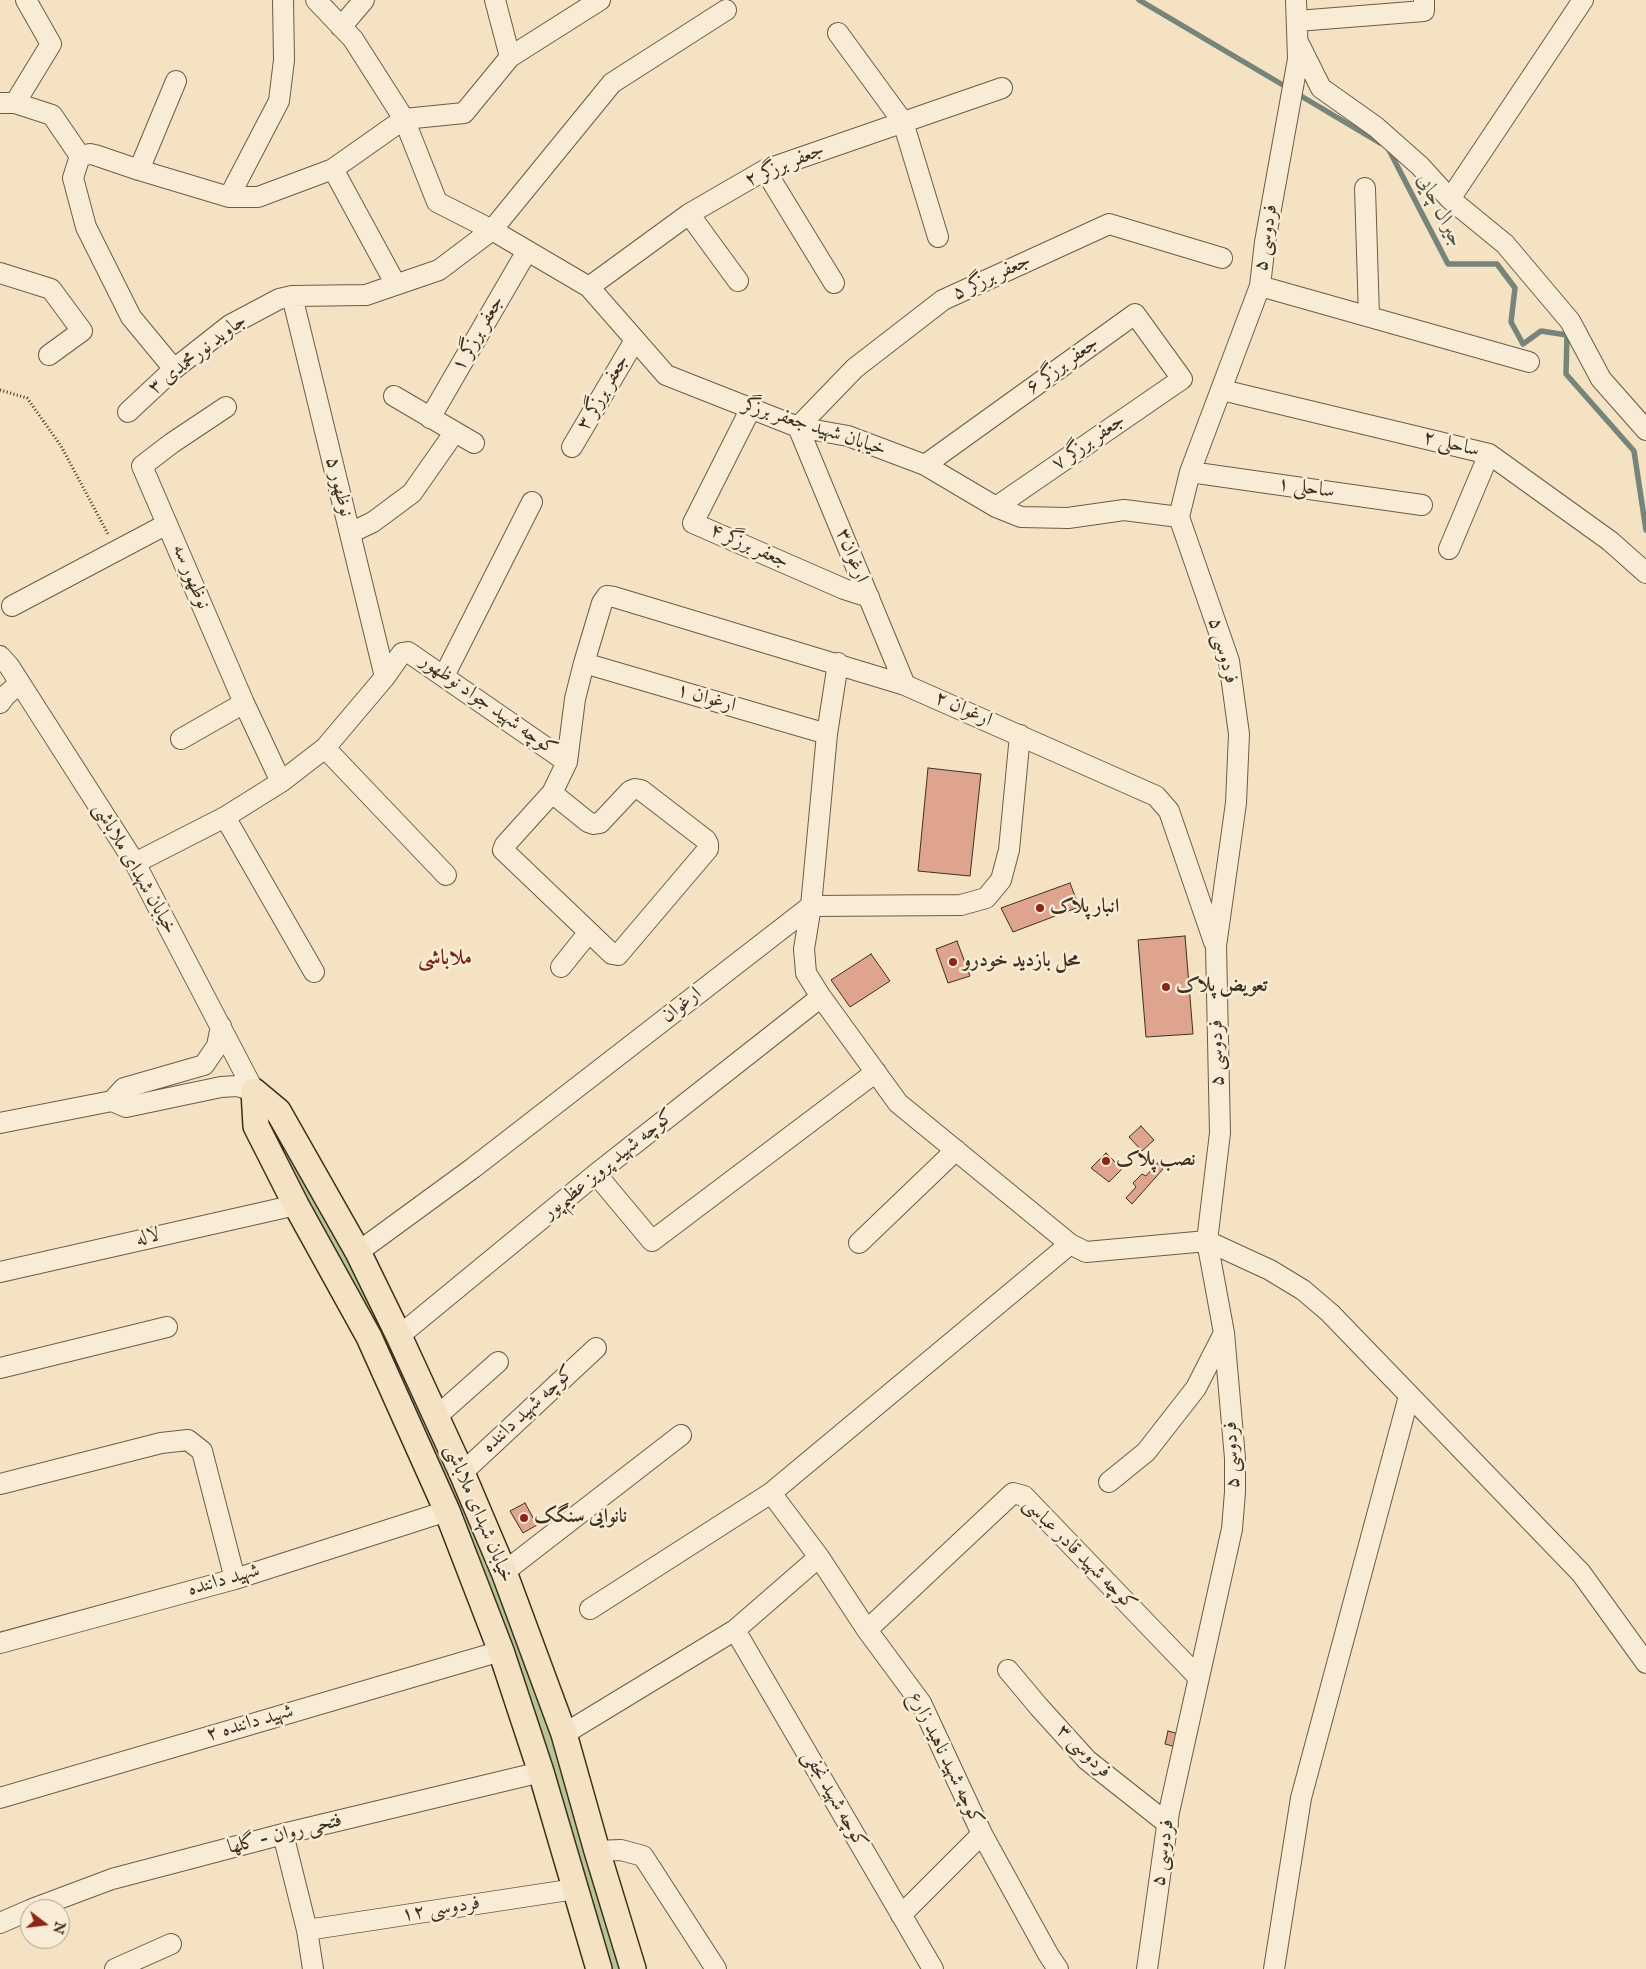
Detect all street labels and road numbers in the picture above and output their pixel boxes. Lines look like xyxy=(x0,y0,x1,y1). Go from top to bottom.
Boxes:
street label: جعفر برزگر ۲ xyxy=(742,139,828,193)
street label: فردوسی ۵ xyxy=(1250,203,1284,273)
street label: جعفر برزگر ۵ xyxy=(949,249,1035,307)
street label: جعفر برزگر ۱ xyxy=(448,292,510,376)
street label: جاوید نورمحمدی ۳ xyxy=(144,309,252,401)
street label: جعفر برزگر ۶ xyxy=(1022,332,1104,400)
street label: جعفر برزگر ۳ xyxy=(573,351,635,435)
street label: خیابان شهید جعفر برزگر xyxy=(739,394,889,462)
street label: جعفر برزگر ۷ xyxy=(1048,409,1130,477)
street label: ساحلی ۲ xyxy=(1420,426,1482,464)
street label: نوظهور ۵ xyxy=(319,455,357,519)
street label: ساحلی ۱ xyxy=(1276,473,1336,505)
street label: جعفر برزگر ۴ xyxy=(706,519,792,575)
street label: ارغوان۳ xyxy=(829,525,873,587)
street label: نوظهور سه xyxy=(166,541,214,613)
street label: فردوسی ۵ xyxy=(1202,615,1242,687)
street label: کوچه شهید جواد نوظهور xyxy=(415,650,561,762)
street label: ارغوان ۱ xyxy=(674,679,738,719)
street label: ارغوان ۲ xyxy=(930,687,996,733)
street label: خیابان شهدای ملاباشی xyxy=(87,799,181,939)
street label: ارغوان xyxy=(657,983,707,1029)
street label: فردوسی ۵ xyxy=(1205,1019,1231,1087)
street label: کوچه شهید پرویز عظیم‌پور xyxy=(538,1105,680,1225)
street label: لاله xyxy=(134,1224,162,1252)
street label: کوچه شهید داننده xyxy=(478,1361,580,1459)
street label: فردوسی ۵ xyxy=(1220,1421,1246,1489)
street label: خیابان شهدای ملاباشی xyxy=(438,1441,518,1587)
street label: کوچه شهید قادر عباسی xyxy=(1017,1493,1141,1617)
street label: شهید داننده xyxy=(185,1559,263,1603)
street label: کوچه شهید ناهید زارع xyxy=(902,1688,988,1830)
street label: شهید داننده ۲ xyxy=(204,1700,296,1748)
street label: فردوسی ۳ xyxy=(1050,1720,1116,1784)
street label: کوچه شهید نجفی xyxy=(796,1746,872,1854)
street label: فتحی روان - گلها xyxy=(225,1809,345,1861)
street label: فردوسی ۵ xyxy=(1147,1818,1181,1888)
street label: فردوسی ۱۲ xyxy=(400,1892,482,1928)

